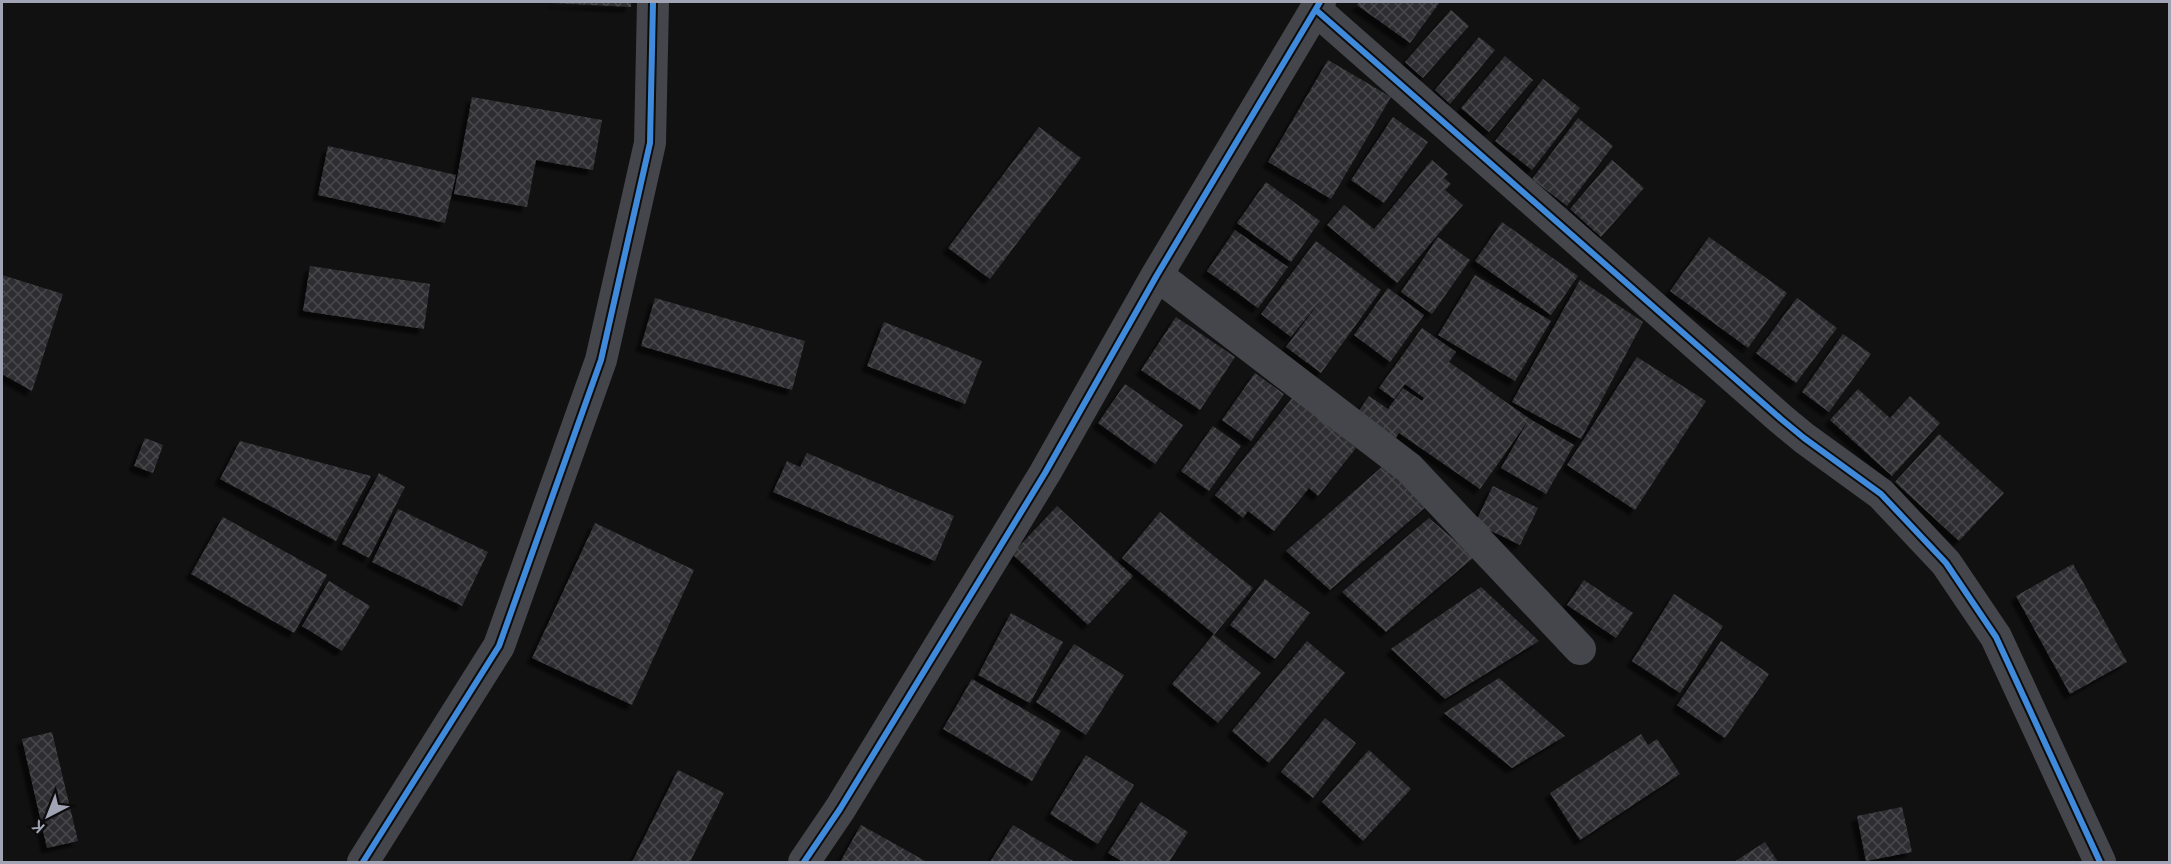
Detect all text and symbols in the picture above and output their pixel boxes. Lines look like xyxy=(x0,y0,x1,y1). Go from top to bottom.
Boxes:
north arrow xyxy=(18,786,78,846)
text: K xyxy=(28,817,48,837)

